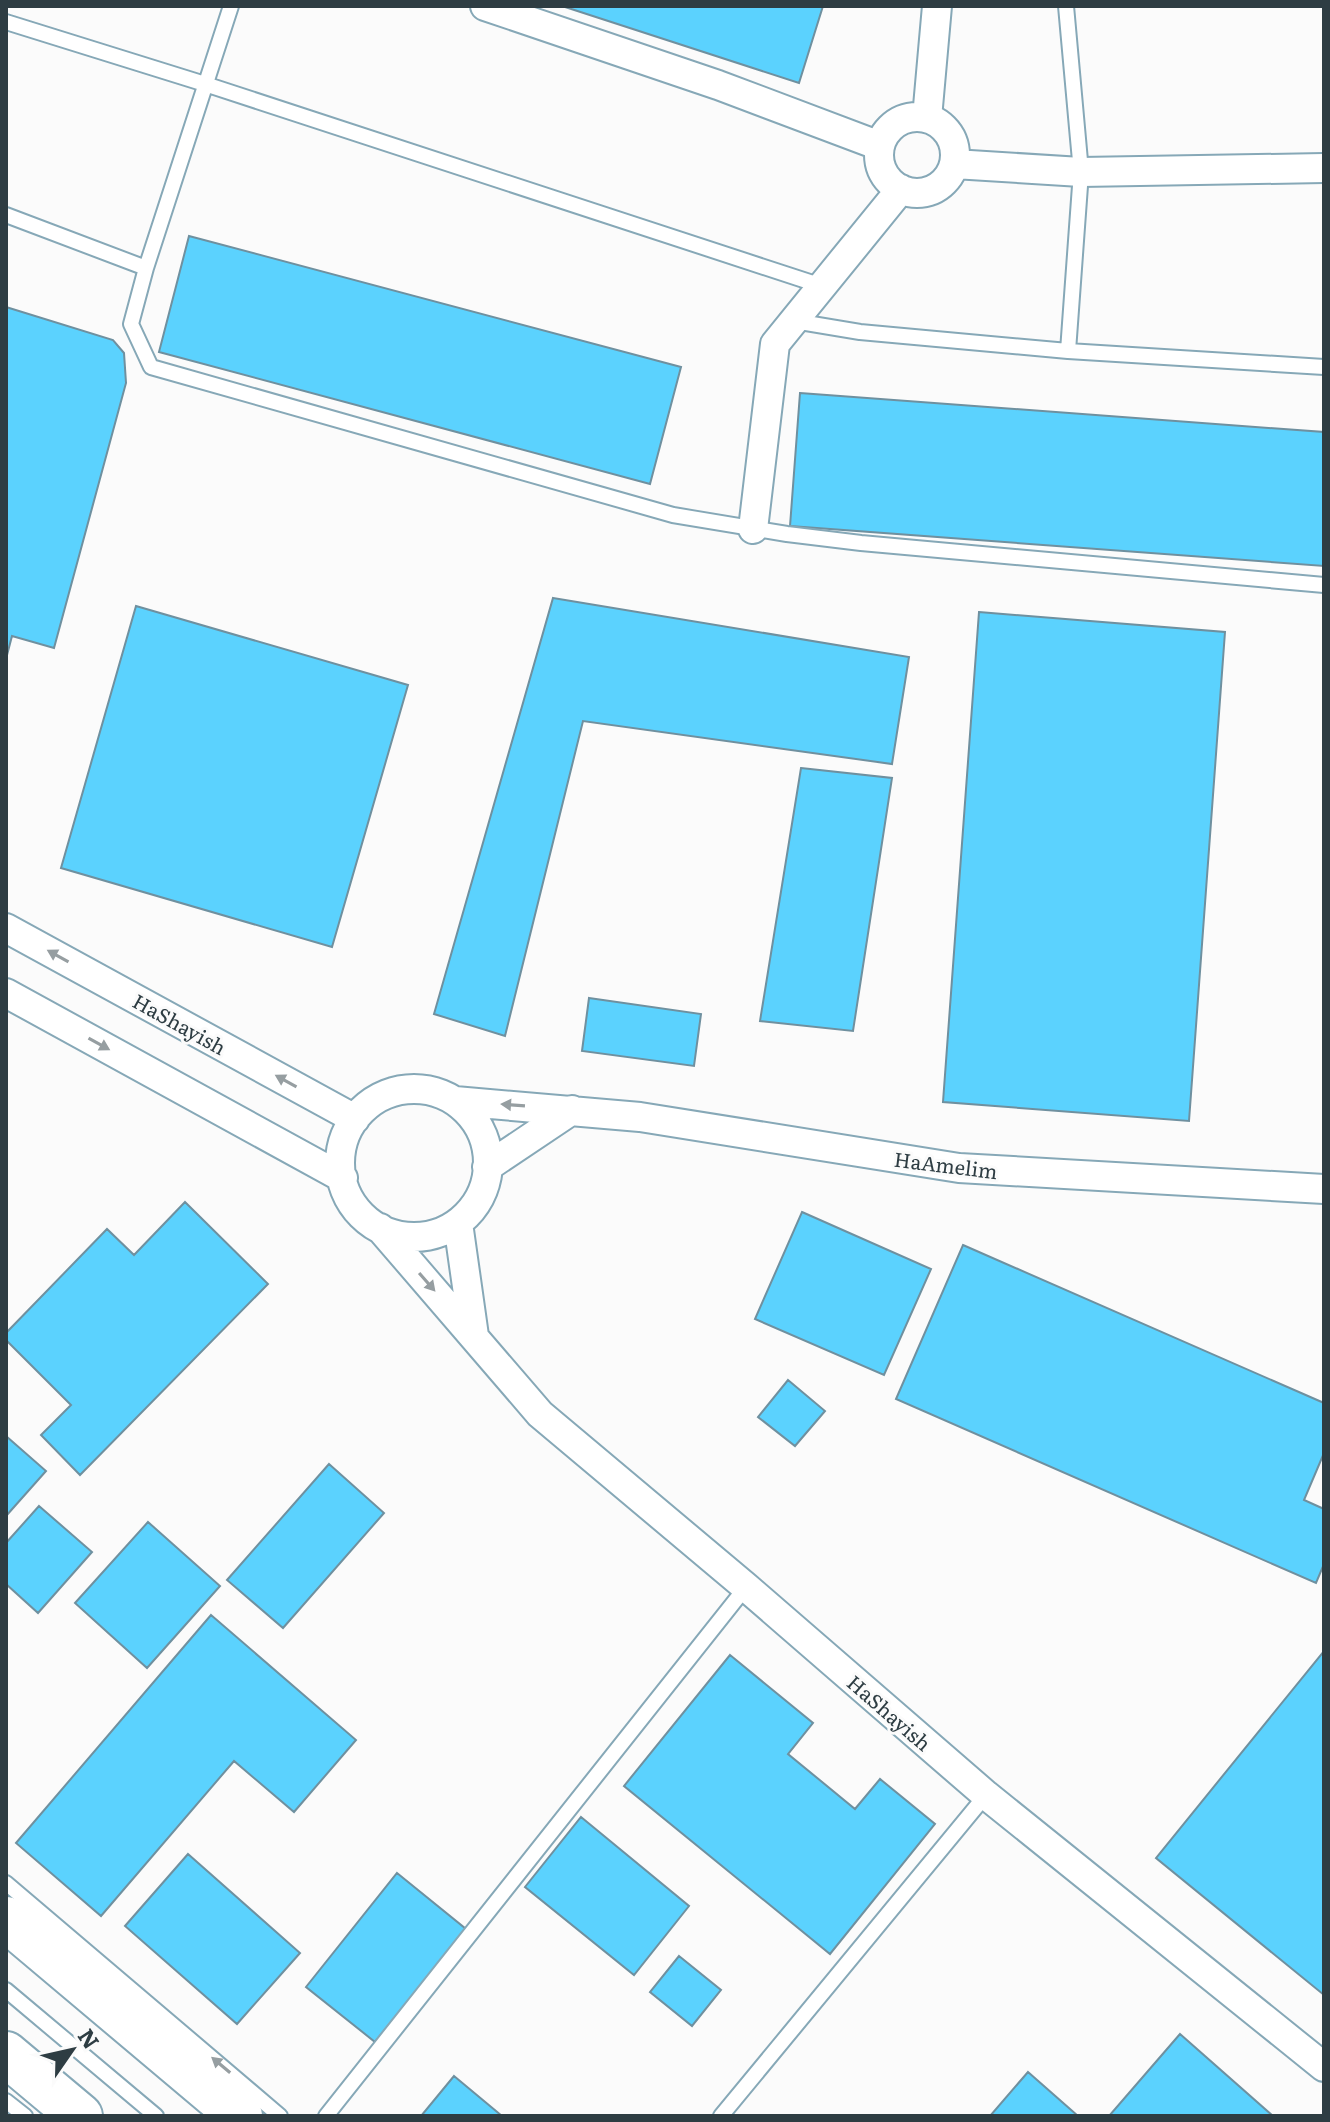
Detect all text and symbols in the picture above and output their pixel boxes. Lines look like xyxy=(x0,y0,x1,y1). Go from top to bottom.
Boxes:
one-way arrow xyxy=(47,950,70,963)
street label: HaShayish xyxy=(128,985,232,1061)
one-way arrow xyxy=(88,1037,110,1051)
one-way arrow xyxy=(275,1074,298,1088)
one-way arrow xyxy=(500,1098,525,1111)
street label: HaAmelim xyxy=(893,1143,999,1185)
one-way arrow xyxy=(418,1272,435,1292)
street label: HaShayish xyxy=(841,1667,939,1757)
north arrow xyxy=(32,2010,112,2090)
text: N xyxy=(71,2021,109,2055)
one-way arrow xyxy=(211,2057,230,2075)

